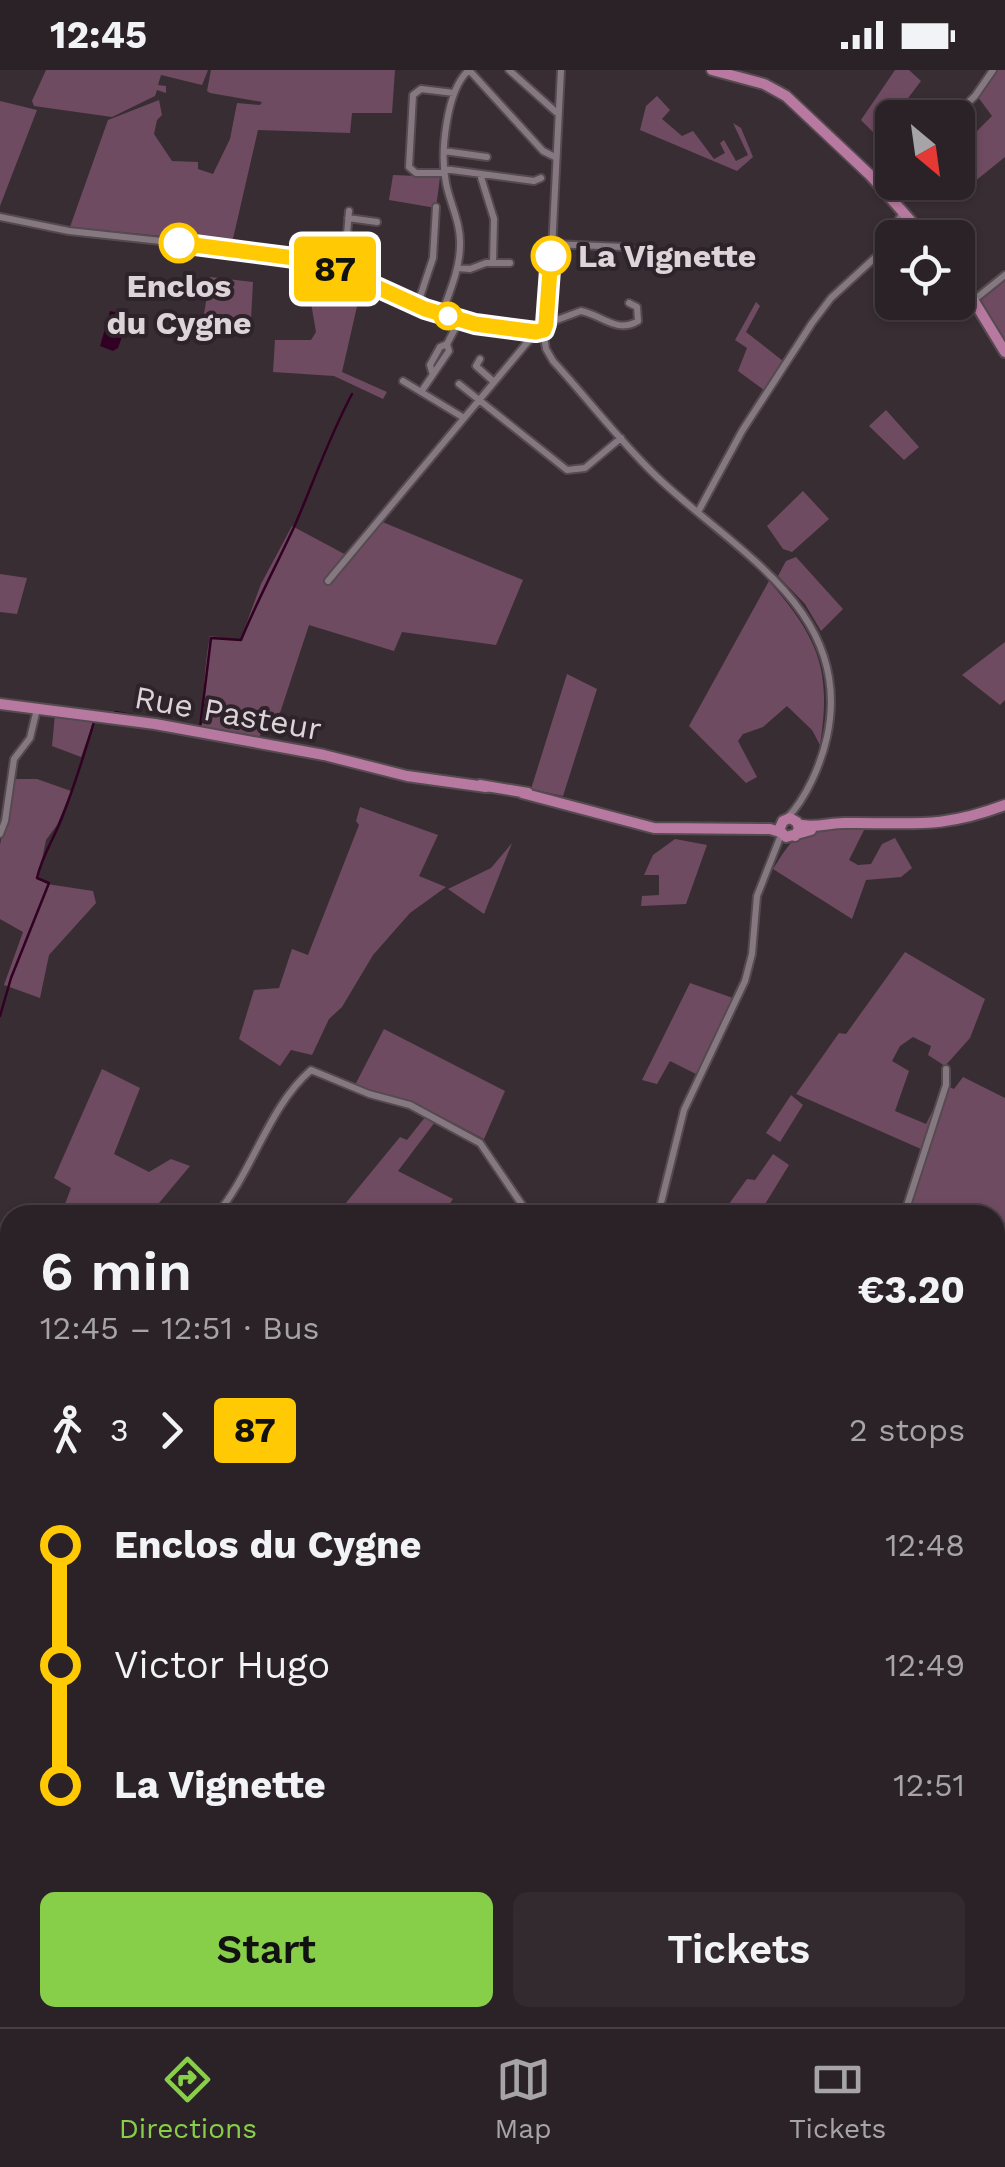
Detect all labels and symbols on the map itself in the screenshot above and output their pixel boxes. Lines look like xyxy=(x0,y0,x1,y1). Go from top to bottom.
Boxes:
north arrow xyxy=(875,100,975,200)
marker: Enclos du Cygne xyxy=(160,224,198,262)
line badge: 87 xyxy=(290,236,380,302)
marker: La Vignette xyxy=(532,237,570,275)
place label: La Vignette xyxy=(578,237,756,275)
place label: Enclos du Cygne xyxy=(107,267,251,342)
unlabelled marker xyxy=(435,303,461,329)
street label: Rue Pasteur xyxy=(132,678,324,748)

